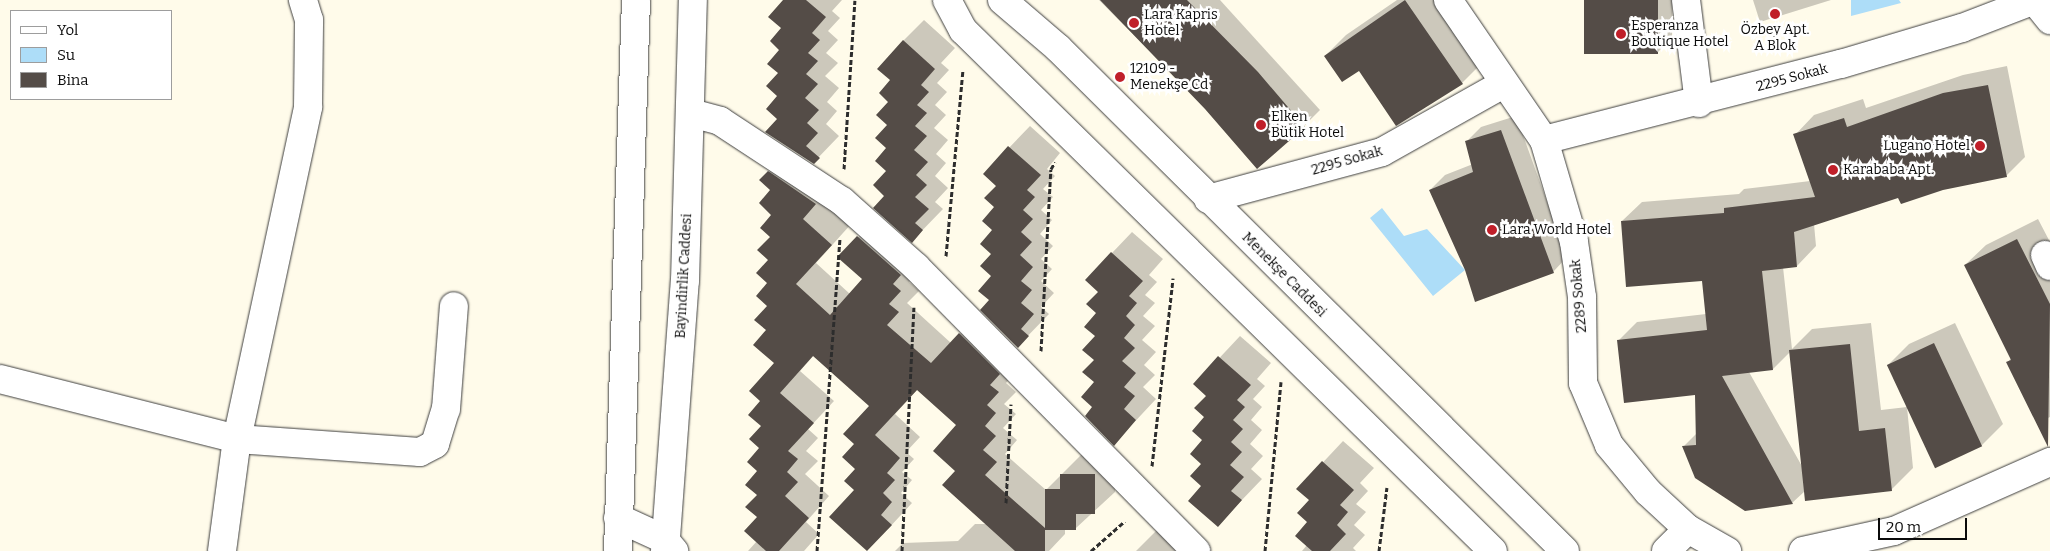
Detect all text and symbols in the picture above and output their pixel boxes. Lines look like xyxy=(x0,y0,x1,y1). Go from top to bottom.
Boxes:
place label: Lara Kapris Hotel xyxy=(1144,7,1218,40)
marker: Özbey Apt. A Blok xyxy=(1769,8,1781,20)
legend xyxy=(10,10,172,100)
marker: Lara Kapris Hotel xyxy=(1128,17,1140,29)
place label: Esperanza Boutique Hotel xyxy=(1631,18,1729,50)
text: Yol xyxy=(57,21,78,39)
place label: Özbey Apt. A Blok xyxy=(1741,22,1809,54)
marker: Esperanza Boutique Hotel xyxy=(1615,28,1627,40)
text: Su xyxy=(57,46,75,64)
street label: 2295 Sokak xyxy=(1755,60,1829,96)
place label: 12109 - Menekşe Cd xyxy=(1130,61,1208,94)
text: Bina xyxy=(57,71,89,89)
marker: 12109 - Menekşe Cd xyxy=(1114,71,1126,83)
place label: Elken Bütik Hotel xyxy=(1271,109,1344,142)
marker: Elken Bütik Hotel xyxy=(1255,119,1267,131)
place label: Lugano Hotel xyxy=(1883,138,1970,154)
marker: Lugano Hotel xyxy=(1974,140,1986,152)
street label: 2295 Sokak xyxy=(1310,143,1384,179)
place label: Karababa Apt. xyxy=(1843,162,1934,178)
marker: Karababa Apt. xyxy=(1827,164,1839,176)
street label: Bayindirlik Caddesi xyxy=(672,213,696,339)
place label: Lara World Hotel xyxy=(1502,222,1611,238)
marker: Lara World Hotel xyxy=(1486,224,1498,236)
street label: Menekşe Caddesi xyxy=(1238,229,1330,321)
street label: 2289 Sokak xyxy=(1567,258,1591,334)
scale bar xyxy=(1880,508,1969,540)
text: 20 m xyxy=(1886,518,1921,536)

